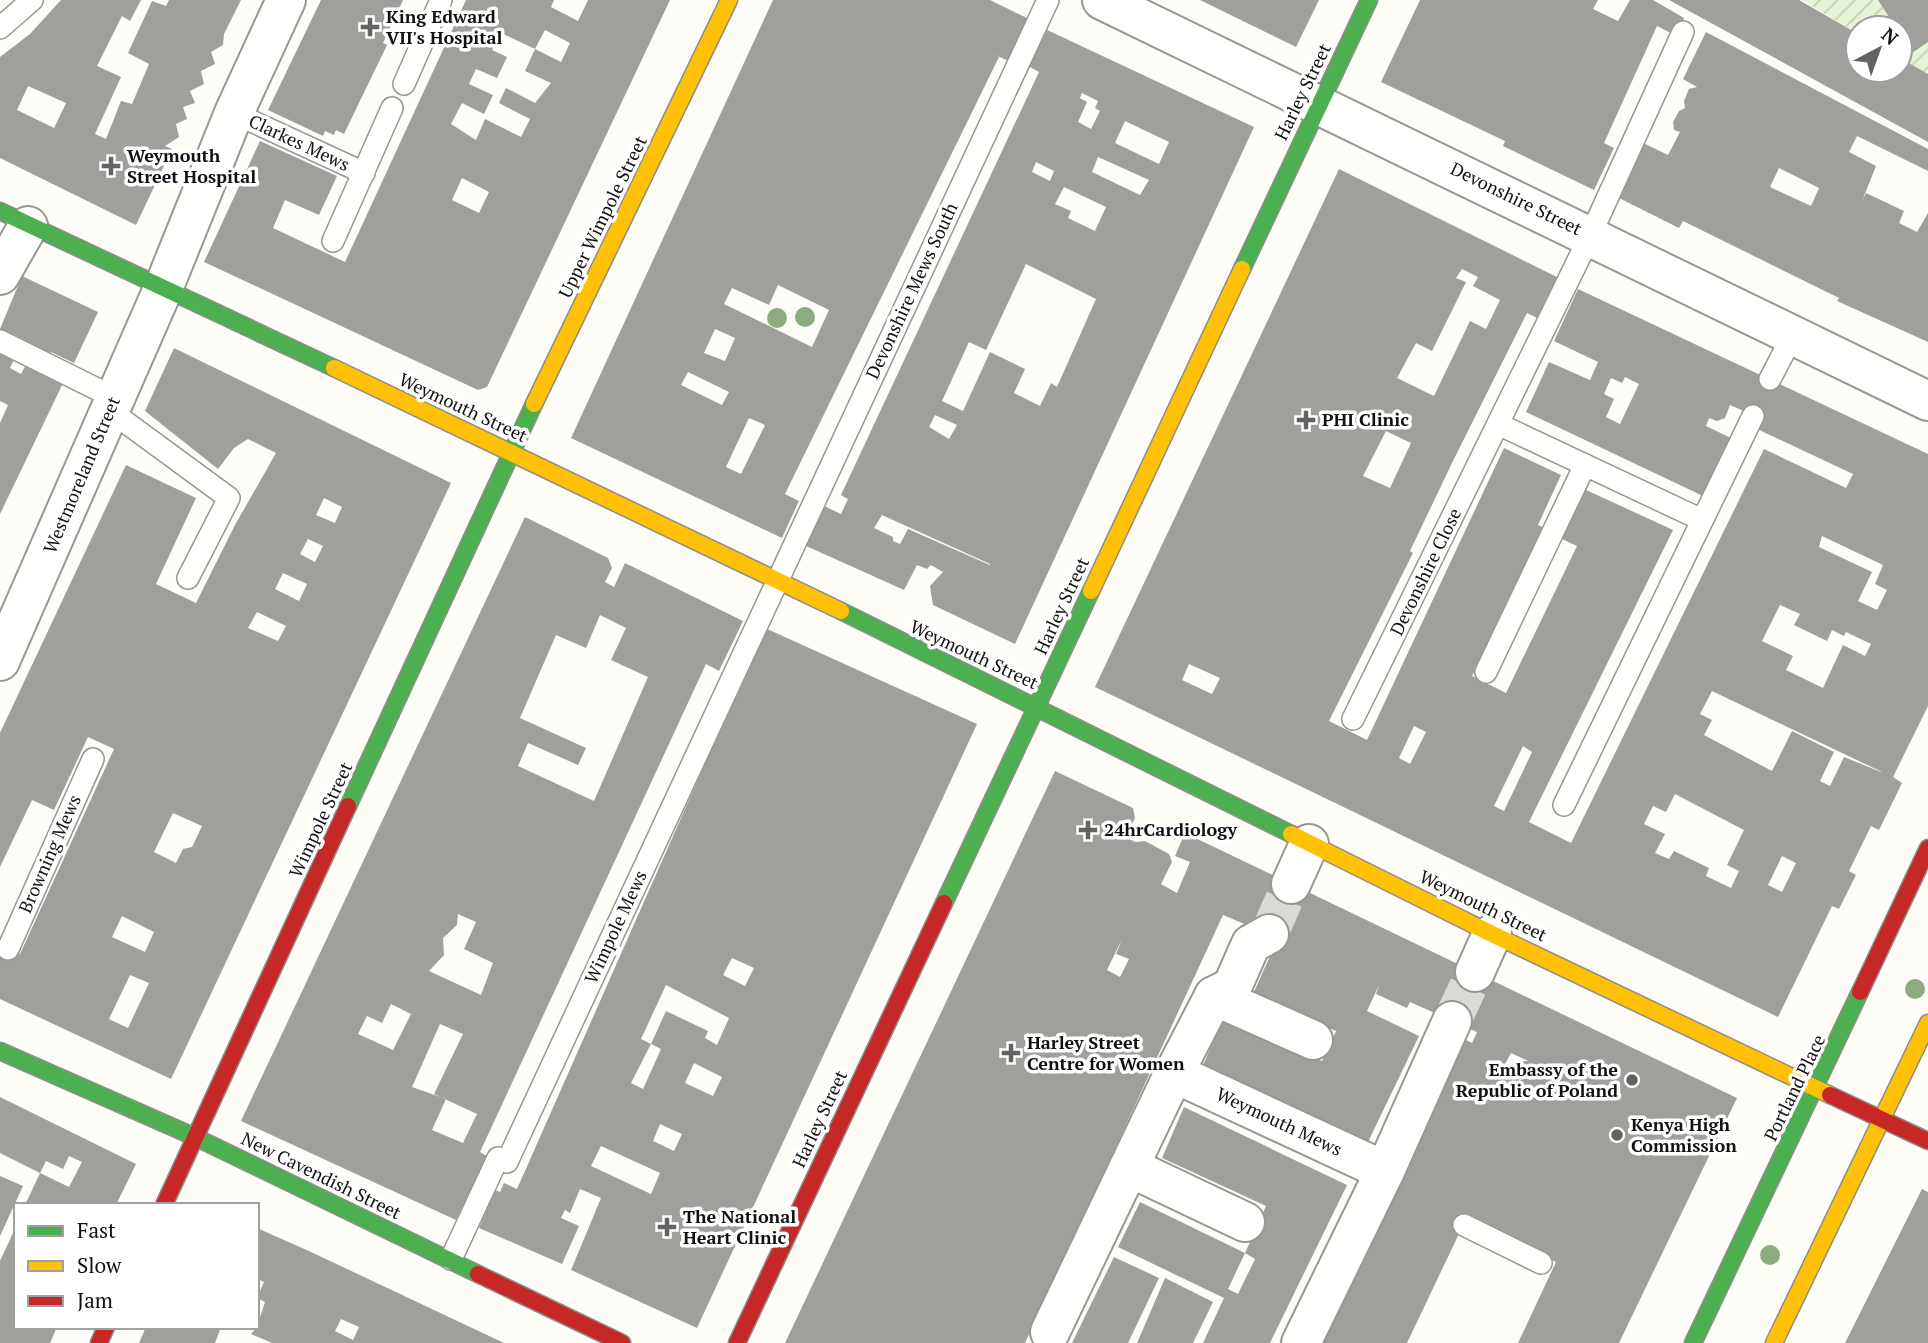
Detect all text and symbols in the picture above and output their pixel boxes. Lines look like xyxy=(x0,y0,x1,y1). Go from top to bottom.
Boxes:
place label: King Edward VII's Hospital xyxy=(386,4,502,49)
north arrow xyxy=(1844,14,1914,84)
marker: King Edward VII's Hospital xyxy=(360,17,380,37)
text: N xyxy=(1877,22,1905,50)
street label: Harley Street xyxy=(1268,39,1336,144)
street label: Clarkes Mews xyxy=(245,108,354,176)
street label: Upper Wimpole Street xyxy=(552,131,652,302)
place label: Weymouth Street Hospital xyxy=(127,143,256,188)
marker: Weymouth Street Hospital xyxy=(101,156,121,176)
street label: Devonshire Street xyxy=(1447,156,1586,240)
street label: Devonshire Mews South xyxy=(860,198,963,383)
street label: Weymouth Street xyxy=(395,367,532,447)
street label: Westmoreland Street xyxy=(37,392,125,557)
place label: PHI Clinic xyxy=(1322,407,1409,431)
marker: PHI Clinic xyxy=(1296,410,1316,430)
street label: Devonshire Close xyxy=(1384,504,1466,639)
street label: Harley Street xyxy=(1028,553,1094,658)
street label: Weymouth Street xyxy=(906,614,1043,694)
street label: Wimpole Street xyxy=(283,758,357,881)
street label: Browning Mews xyxy=(12,791,86,916)
place label: 24hrCardiology xyxy=(1104,817,1237,841)
marker: 24hrCardiology xyxy=(1078,820,1098,840)
street label: Weymouth Street xyxy=(1416,864,1551,946)
street label: Wimpole Mews xyxy=(578,866,652,987)
place label: Harley Street Centre for Women xyxy=(1027,1030,1185,1075)
street label: Portland Place xyxy=(1758,1030,1830,1145)
marker: Harley Street Centre for Women xyxy=(1001,1043,1021,1063)
place label: Embassy of the Republic of Poland xyxy=(1456,1057,1618,1102)
street label: Harley Street xyxy=(786,1066,852,1171)
marker: Embassy of the Republic of Poland xyxy=(1624,1072,1640,1088)
street label: Weymouth Mews xyxy=(1213,1081,1346,1161)
place label: Kenya High Commission xyxy=(1631,1112,1737,1157)
street label: New Cavendish Street xyxy=(237,1126,406,1224)
marker: Kenya High Commission xyxy=(1609,1127,1625,1143)
legend xyxy=(14,1203,259,1329)
place label: The National Heart Clinic xyxy=(683,1204,796,1249)
text: Fast xyxy=(77,1216,116,1244)
marker: The National Heart Clinic xyxy=(657,1217,677,1237)
text: Slow xyxy=(77,1251,122,1279)
text: Jam xyxy=(77,1286,113,1314)

